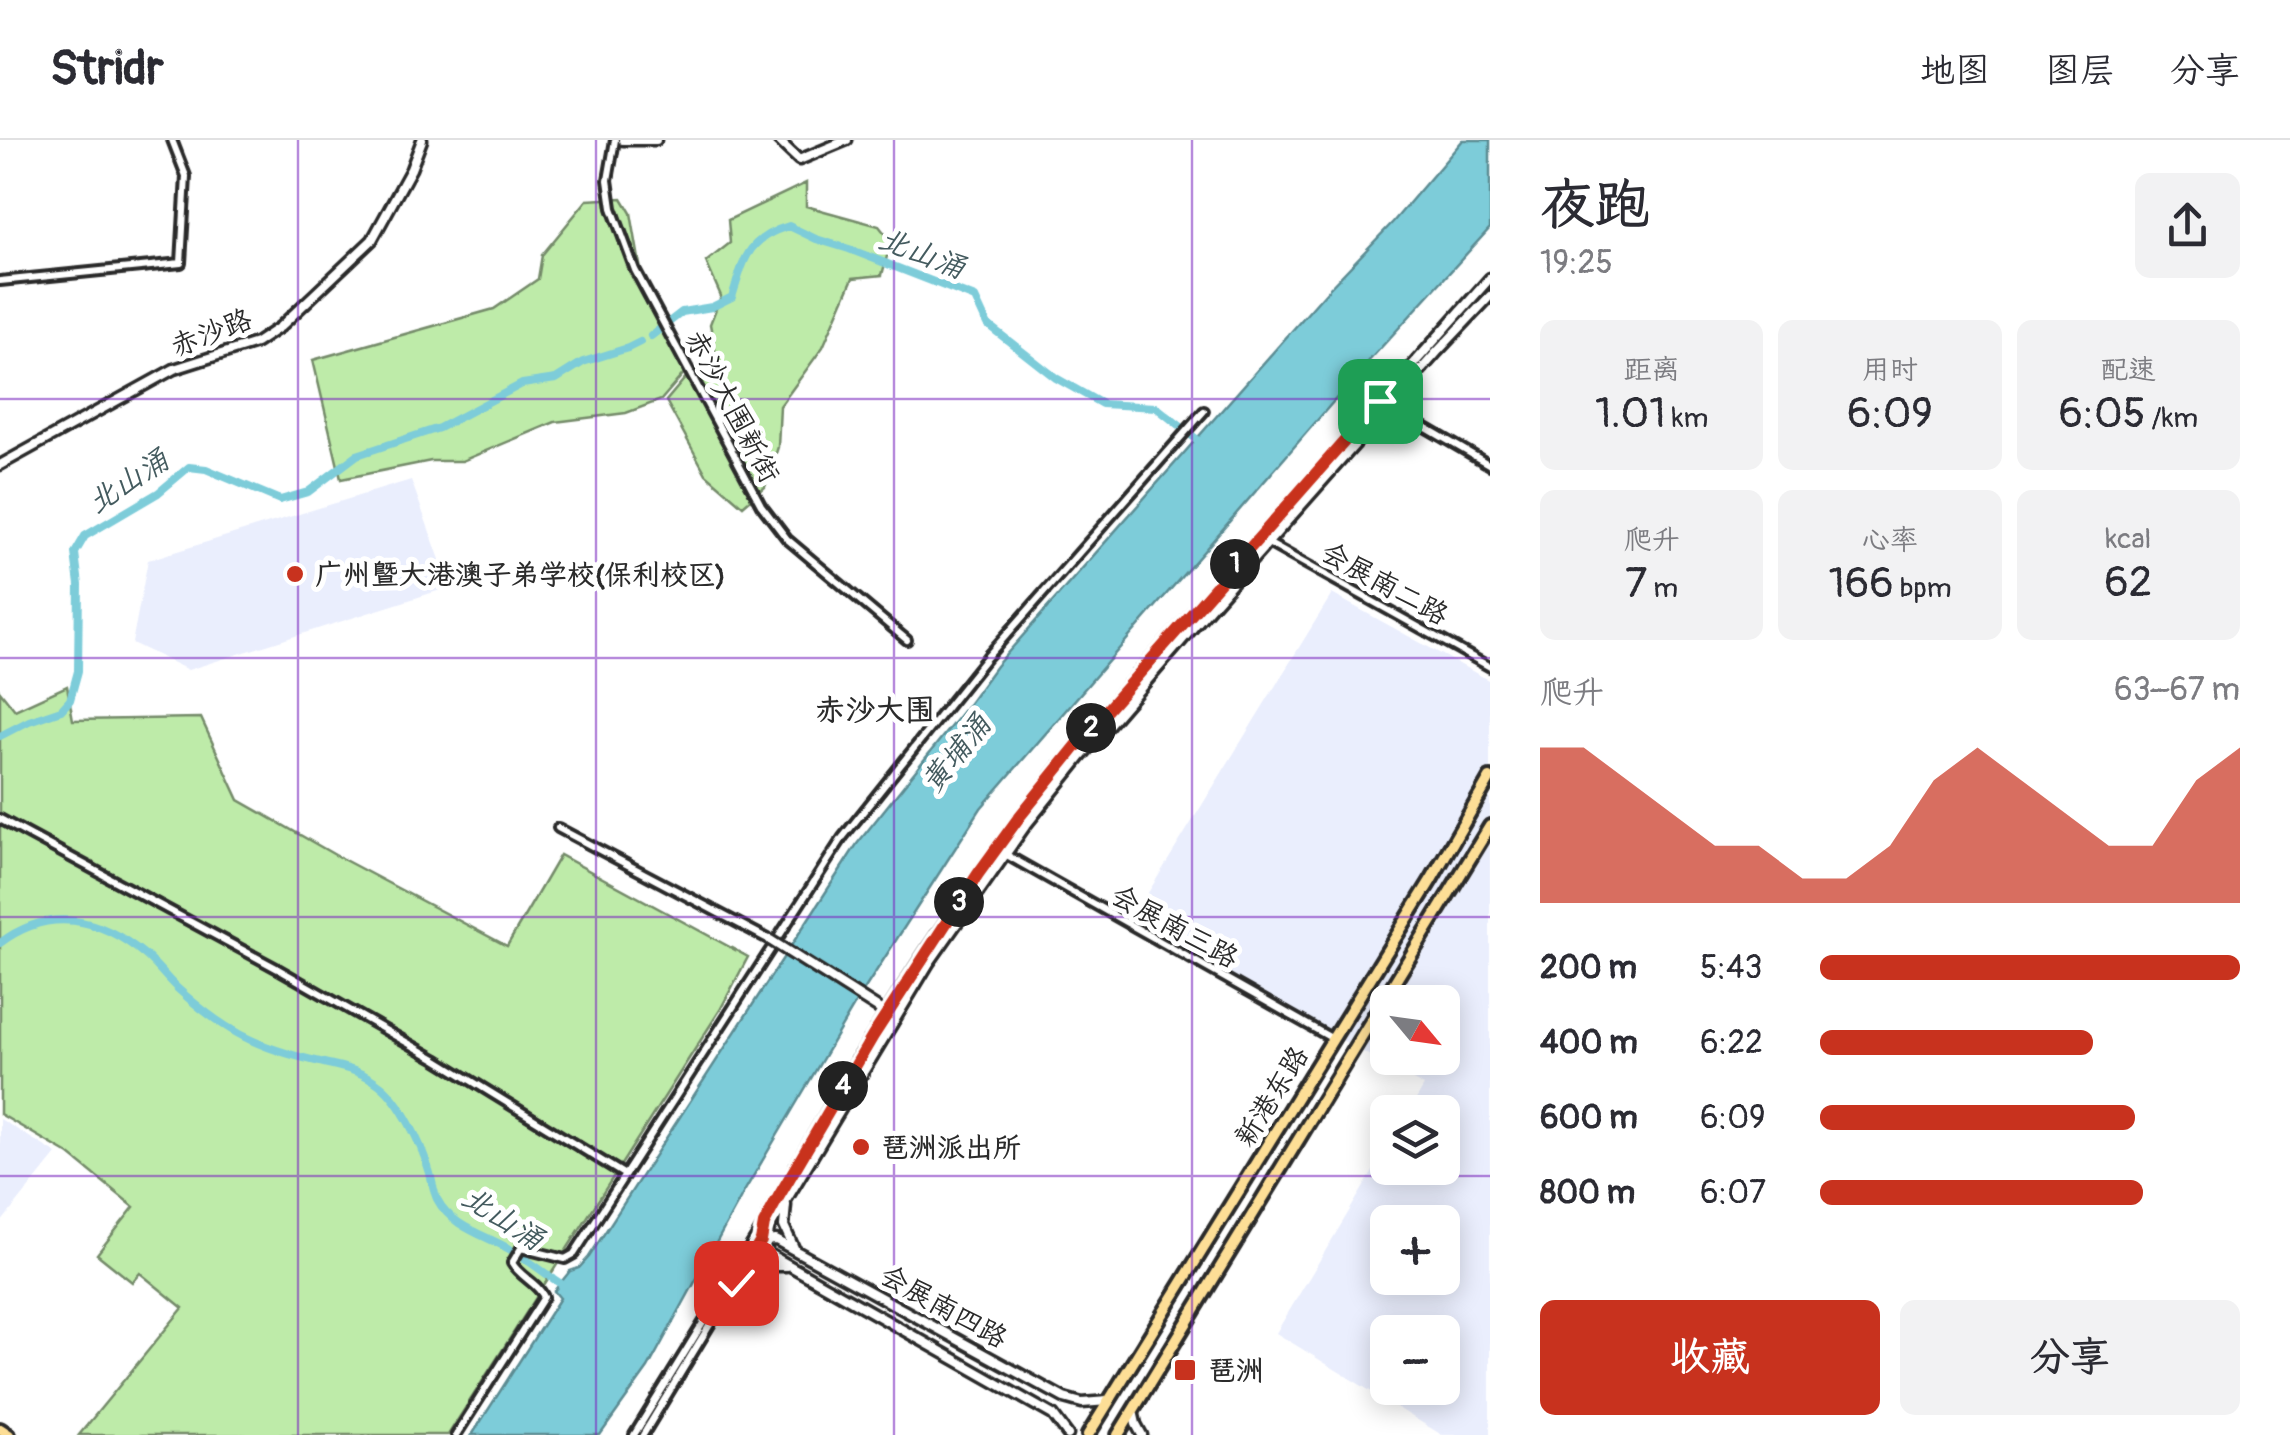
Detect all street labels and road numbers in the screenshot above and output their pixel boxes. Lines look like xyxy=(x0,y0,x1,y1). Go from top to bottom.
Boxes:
street label: 赤沙路 xyxy=(166,302,257,365)
street label: 赤沙大围新街 xyxy=(677,324,787,489)
street label: 会展南二路 xyxy=(1315,535,1454,634)
street label: 会展南三路 xyxy=(1105,878,1244,977)
street label: 新港东路 xyxy=(1228,1040,1317,1154)
street label: 会展南四路 xyxy=(874,1258,1013,1357)

